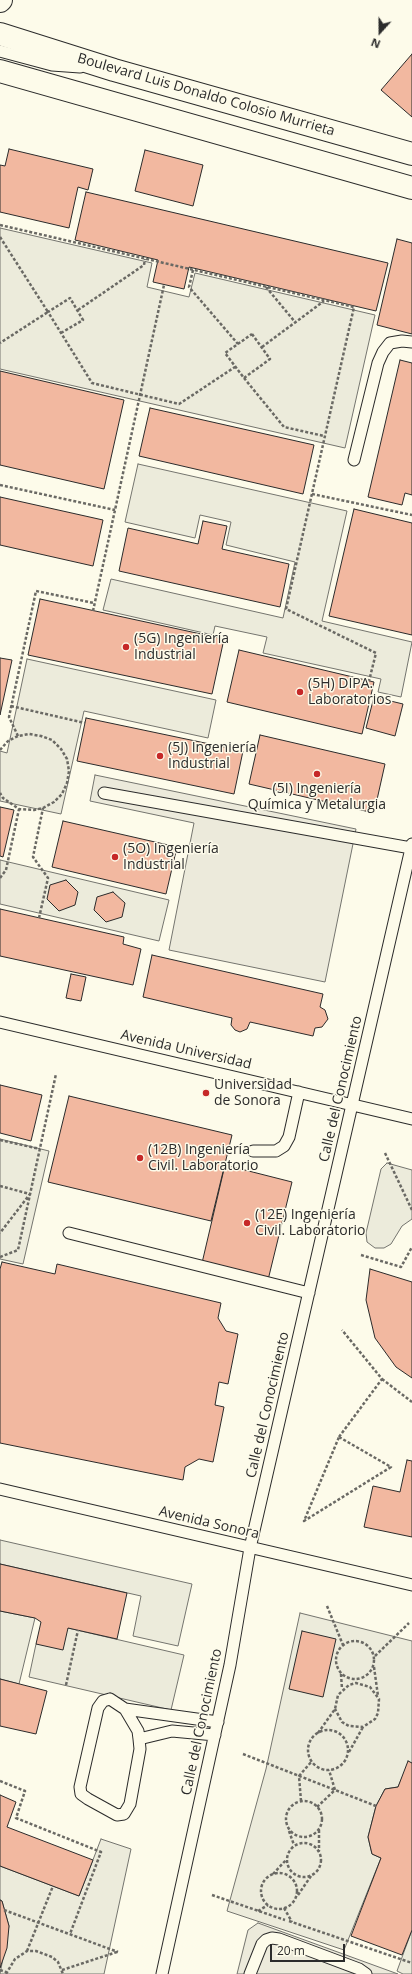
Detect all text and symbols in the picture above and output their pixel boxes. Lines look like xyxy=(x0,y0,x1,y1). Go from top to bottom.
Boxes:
north arrow xyxy=(360,12,400,52)
text: N xyxy=(369,35,382,52)
street label: Boulevard Luis Donaldo Colosio Murrieta xyxy=(75,50,337,140)
place label: (5G) Ingeniería Industrial xyxy=(134,631,229,664)
marker: (5G) Ingeniería Industrial xyxy=(121,642,131,652)
place label: (5H) DIPA. Laboratorios xyxy=(308,676,391,708)
marker: (5H) DIPA. Laboratorios xyxy=(295,687,305,697)
place label: (5J) Ingeniería Industrial xyxy=(168,740,257,772)
marker: (5J) Ingeniería Industrial xyxy=(155,751,165,761)
marker: (5I) Ingeniería Química y Metalurgia xyxy=(312,769,322,779)
place label: (5I) Ingeniería Química y Metalurgia xyxy=(248,781,386,814)
place label: (5O) Ingeniería Industrial xyxy=(123,841,219,874)
marker: (5O) Ingeniería Industrial xyxy=(110,852,120,862)
street label: Calle del Conocimiento xyxy=(316,1014,366,1164)
street label: Avenida Universidad xyxy=(119,1027,253,1073)
place label: Universidad de Sonora xyxy=(214,1077,292,1110)
marker: Universidad de Sonora xyxy=(201,1088,211,1098)
place label: (12B) Ingeniería Civil. Laboratorio xyxy=(148,1142,258,1174)
marker: (12B) Ingeniería Civil. Laboratorio xyxy=(135,1153,145,1163)
place label: (12E) Ingeniería Civil. Laboratorio xyxy=(255,1207,365,1240)
marker: (12E) Ingeniería Civil. Laboratorio xyxy=(242,1218,252,1228)
street label: Calle del Conocimiento xyxy=(243,1330,293,1480)
street label: Avenida Sonora xyxy=(157,1503,261,1543)
street label: Calle del Conocimiento xyxy=(178,1647,226,1797)
scale bar xyxy=(272,1936,347,1962)
text: 20 m xyxy=(277,1942,305,1959)

